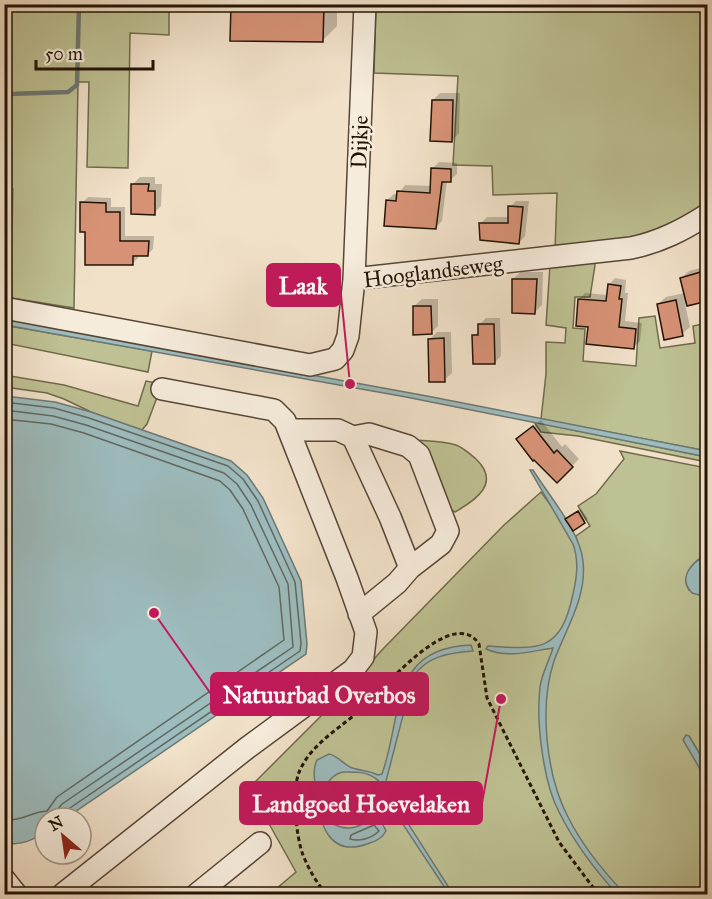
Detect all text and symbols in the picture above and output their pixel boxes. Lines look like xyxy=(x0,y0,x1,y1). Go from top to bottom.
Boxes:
scale bar xyxy=(36,33,153,71)
text: 50 m xyxy=(45,43,83,65)
street label: Dijkje xyxy=(345,115,374,169)
street label: Hooglandseweg xyxy=(362,249,505,293)
callout: Laak xyxy=(267,264,340,306)
text: Laak xyxy=(278,271,328,301)
callout: Natuurbad Overbos xyxy=(211,673,428,715)
text: Natuurbad Overbos xyxy=(222,680,416,710)
callout: Landgoed Hoevelaken xyxy=(240,782,482,824)
text: Landgoed Hoevelaken xyxy=(252,789,470,819)
north arrow xyxy=(33,806,93,866)
text: N xyxy=(45,812,67,835)

